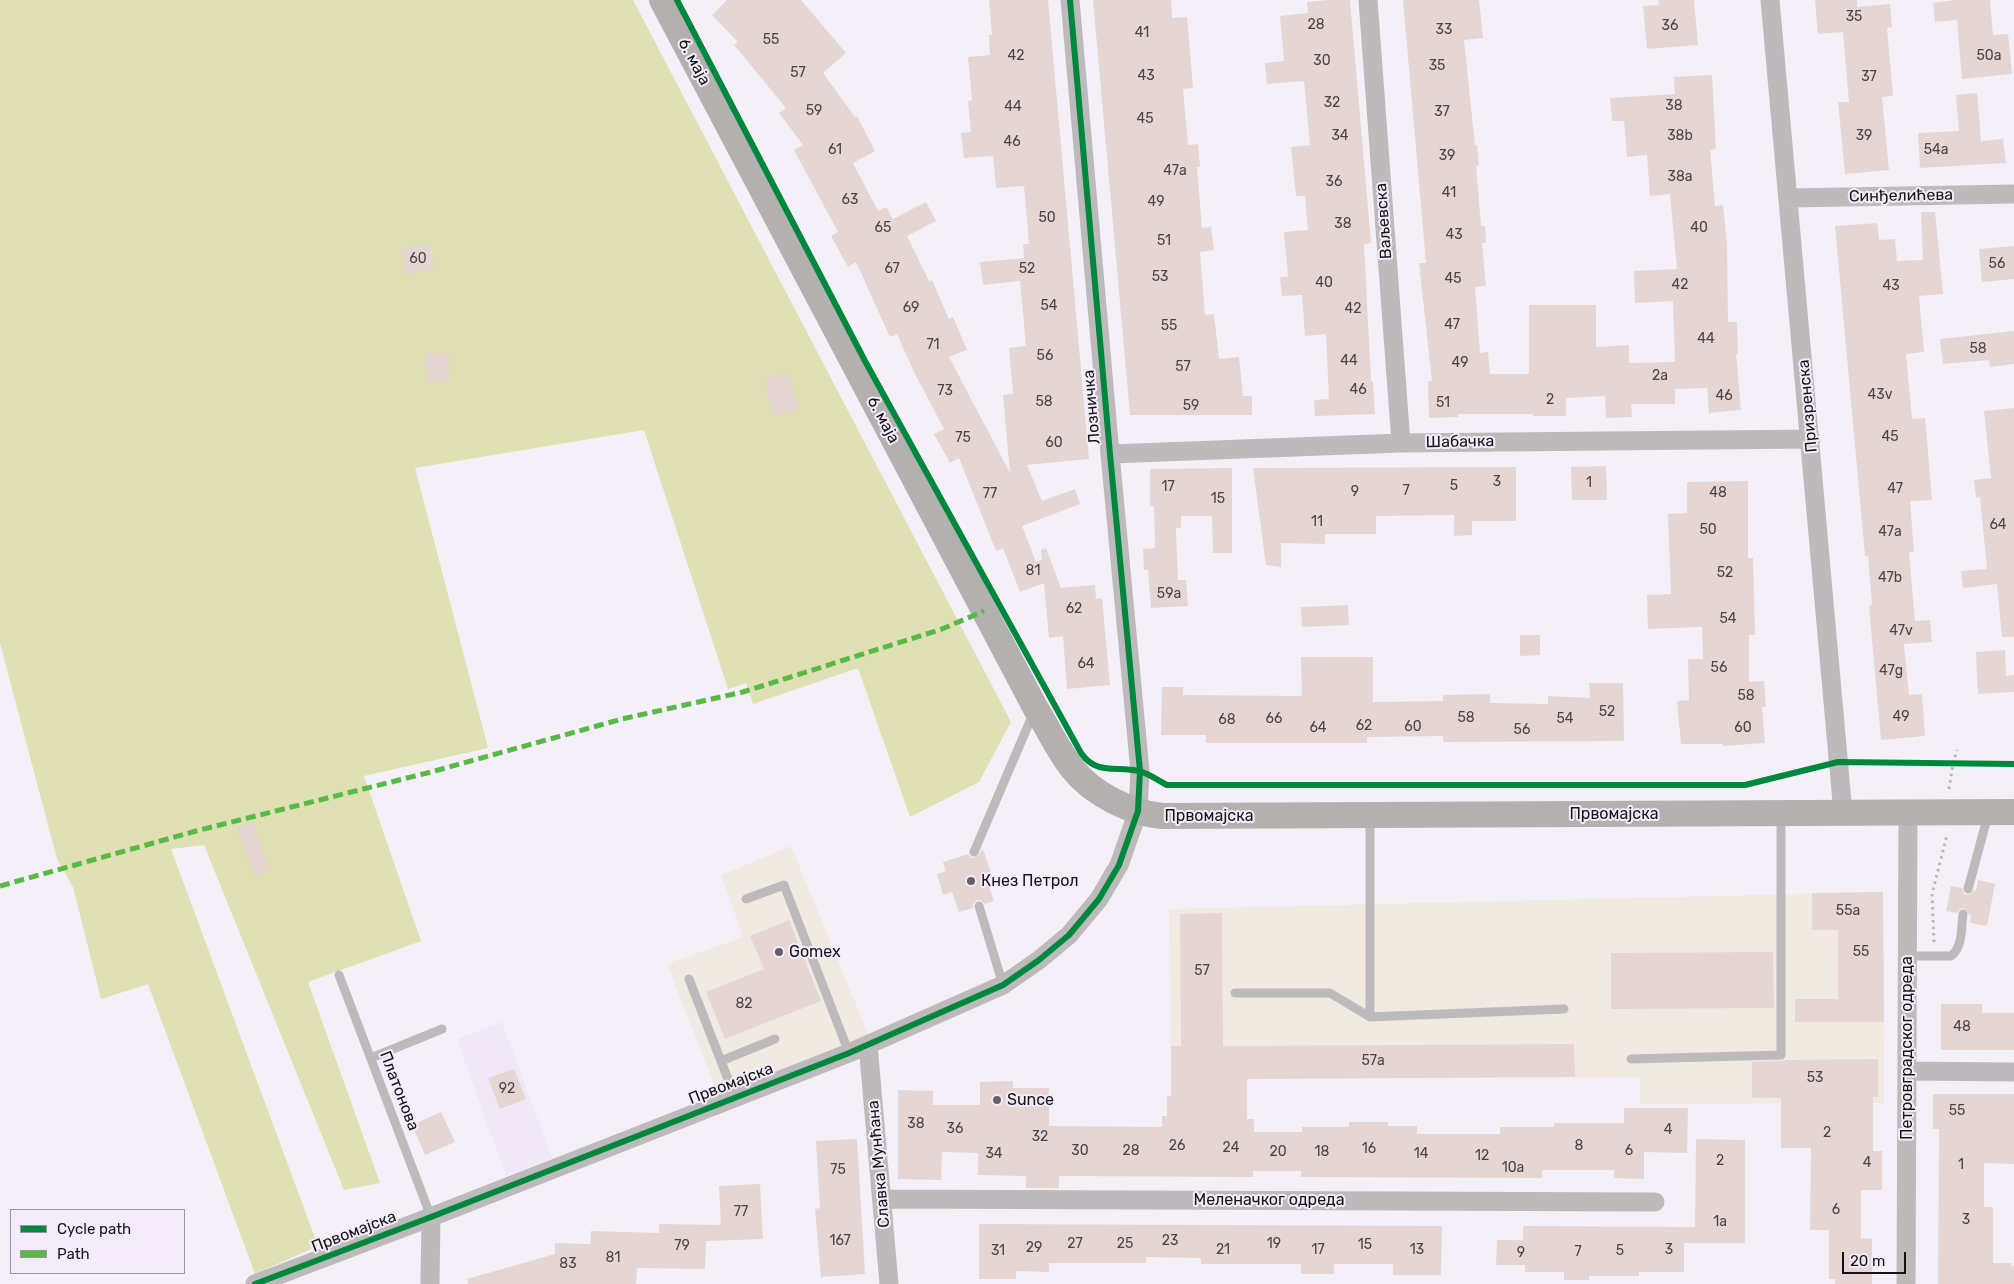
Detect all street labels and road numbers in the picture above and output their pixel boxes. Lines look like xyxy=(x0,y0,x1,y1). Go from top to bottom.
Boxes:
street label: 6. маја xyxy=(674,35,714,89)
street label: Ваљевска xyxy=(1372,182,1396,260)
street label: Синђелићева xyxy=(1849,185,1953,207)
street label: Призренска xyxy=(1794,359,1822,453)
street label: Лозничка xyxy=(1079,369,1105,445)
street label: 6. маја xyxy=(863,393,903,447)
street label: Шабачка xyxy=(1426,432,1494,452)
street label: Првомајска xyxy=(1569,804,1659,824)
street label: Првомајска xyxy=(1164,806,1254,826)
street label: Петровградског одреда xyxy=(1897,956,1917,1140)
street label: Платонова xyxy=(375,1049,423,1133)
street label: Првомајска xyxy=(686,1059,776,1109)
street label: Славка Мунћана xyxy=(864,1100,894,1228)
street label: Меленачког одреда xyxy=(1193,1190,1345,1210)
street label: Првомајска xyxy=(309,1207,399,1257)

